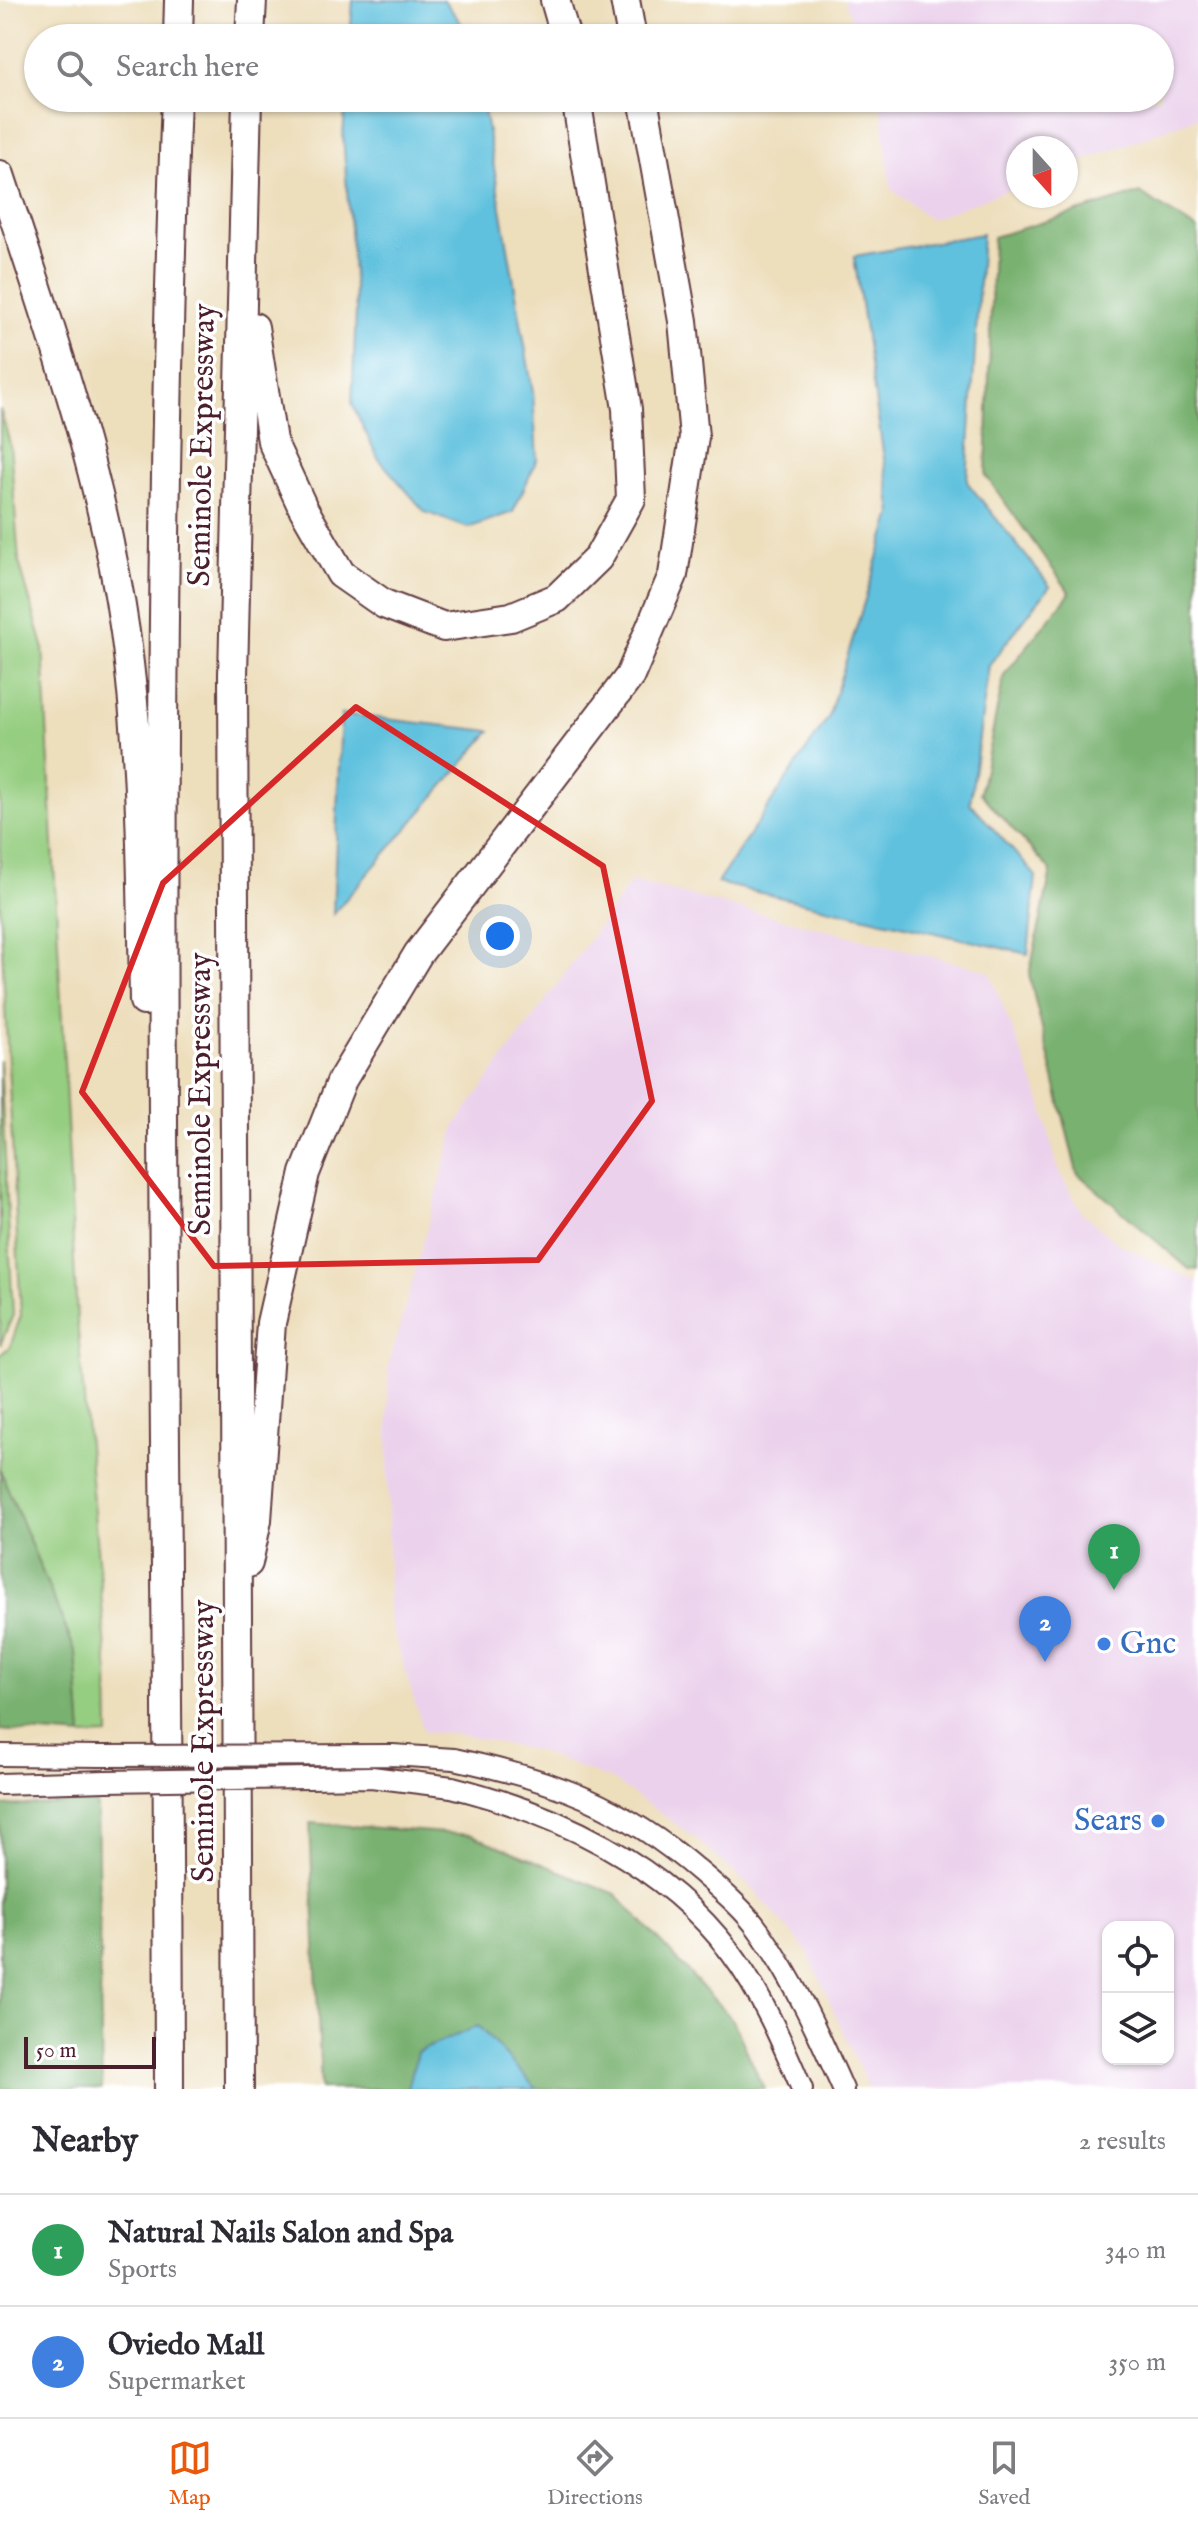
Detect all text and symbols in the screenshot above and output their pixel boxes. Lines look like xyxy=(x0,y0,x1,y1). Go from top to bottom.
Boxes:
search box xyxy=(24,24,1174,112)
icon: search xyxy=(52,46,96,90)
text: Search here xyxy=(116,49,259,87)
north arrow xyxy=(1006,136,1078,208)
street label: Seminole Expressway xyxy=(180,303,226,587)
your location xyxy=(480,916,520,956)
street label: Seminole Expressway xyxy=(181,952,222,1236)
pin: 1 xyxy=(1088,1524,1140,1590)
pin: 2 xyxy=(1019,1596,1071,1662)
street label: Seminole Expressway xyxy=(184,1599,225,1883)
place label: Gnc xyxy=(1120,1624,1176,1665)
marker: Gnc xyxy=(1095,1635,1113,1653)
place label: Sears xyxy=(1074,1801,1142,1842)
marker: Sears xyxy=(1149,1812,1167,1830)
map controls xyxy=(1102,1921,1174,2065)
button: locate xyxy=(1102,1921,1174,1993)
button: layers xyxy=(1102,1993,1174,2065)
scale bar xyxy=(24,2033,156,2069)
text: 50 m xyxy=(36,2037,77,2065)
text: Nearby xyxy=(32,2120,138,2163)
text: 2 results xyxy=(1079,2125,1166,2158)
text: Natural Nails Salon and Spa xyxy=(108,2215,453,2253)
text: 1 xyxy=(53,2234,63,2267)
text: 340 m xyxy=(1105,2234,1166,2267)
text: Sports xyxy=(108,2253,177,2286)
text: Oviedo Mall xyxy=(108,2327,264,2365)
text: 2 xyxy=(52,2346,64,2379)
text: 350 m xyxy=(1108,2346,1166,2379)
text: Supermarket xyxy=(108,2365,246,2398)
tab: Map xyxy=(168,2436,212,2512)
tab: Directions xyxy=(547,2436,643,2512)
tab: Saved xyxy=(978,2436,1030,2512)

